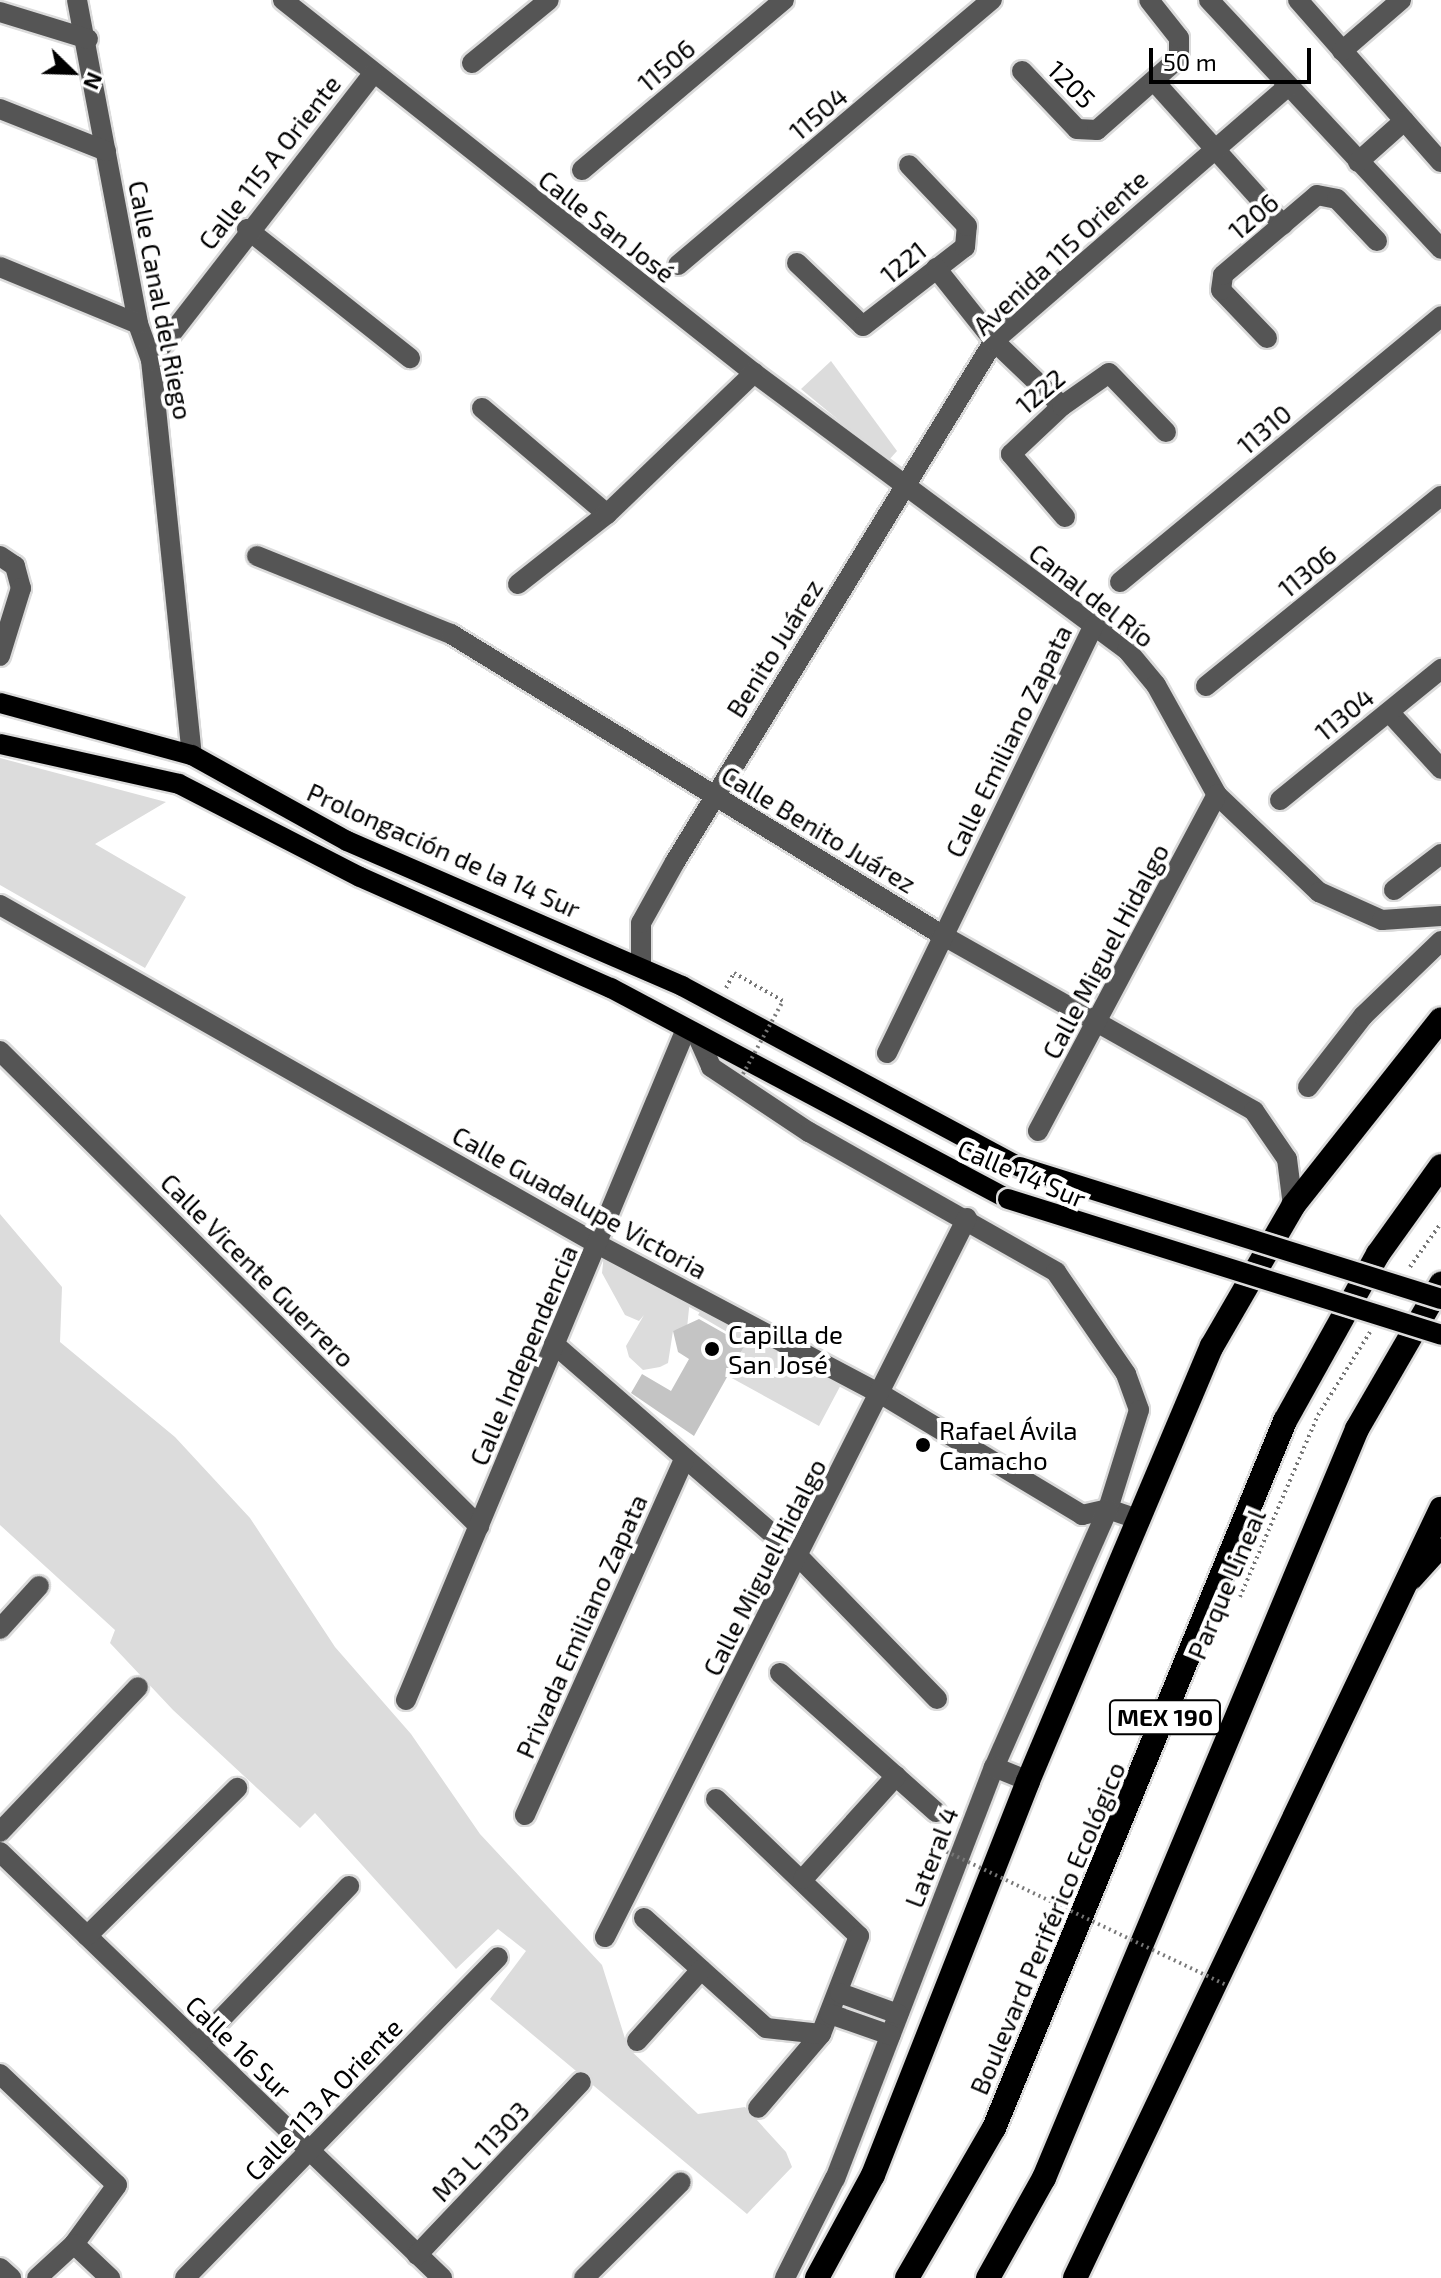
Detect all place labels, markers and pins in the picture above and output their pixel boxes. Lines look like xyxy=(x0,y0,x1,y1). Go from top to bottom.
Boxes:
place label: Capilla de San José xyxy=(728,1318,843,1380)
marker: Capilla de San José xyxy=(703,1340,721,1358)
place label: Rafael Ávila Camacho xyxy=(939,1414,1079,1476)
marker: Rafael Ávila Camacho xyxy=(914,1436,932,1454)

